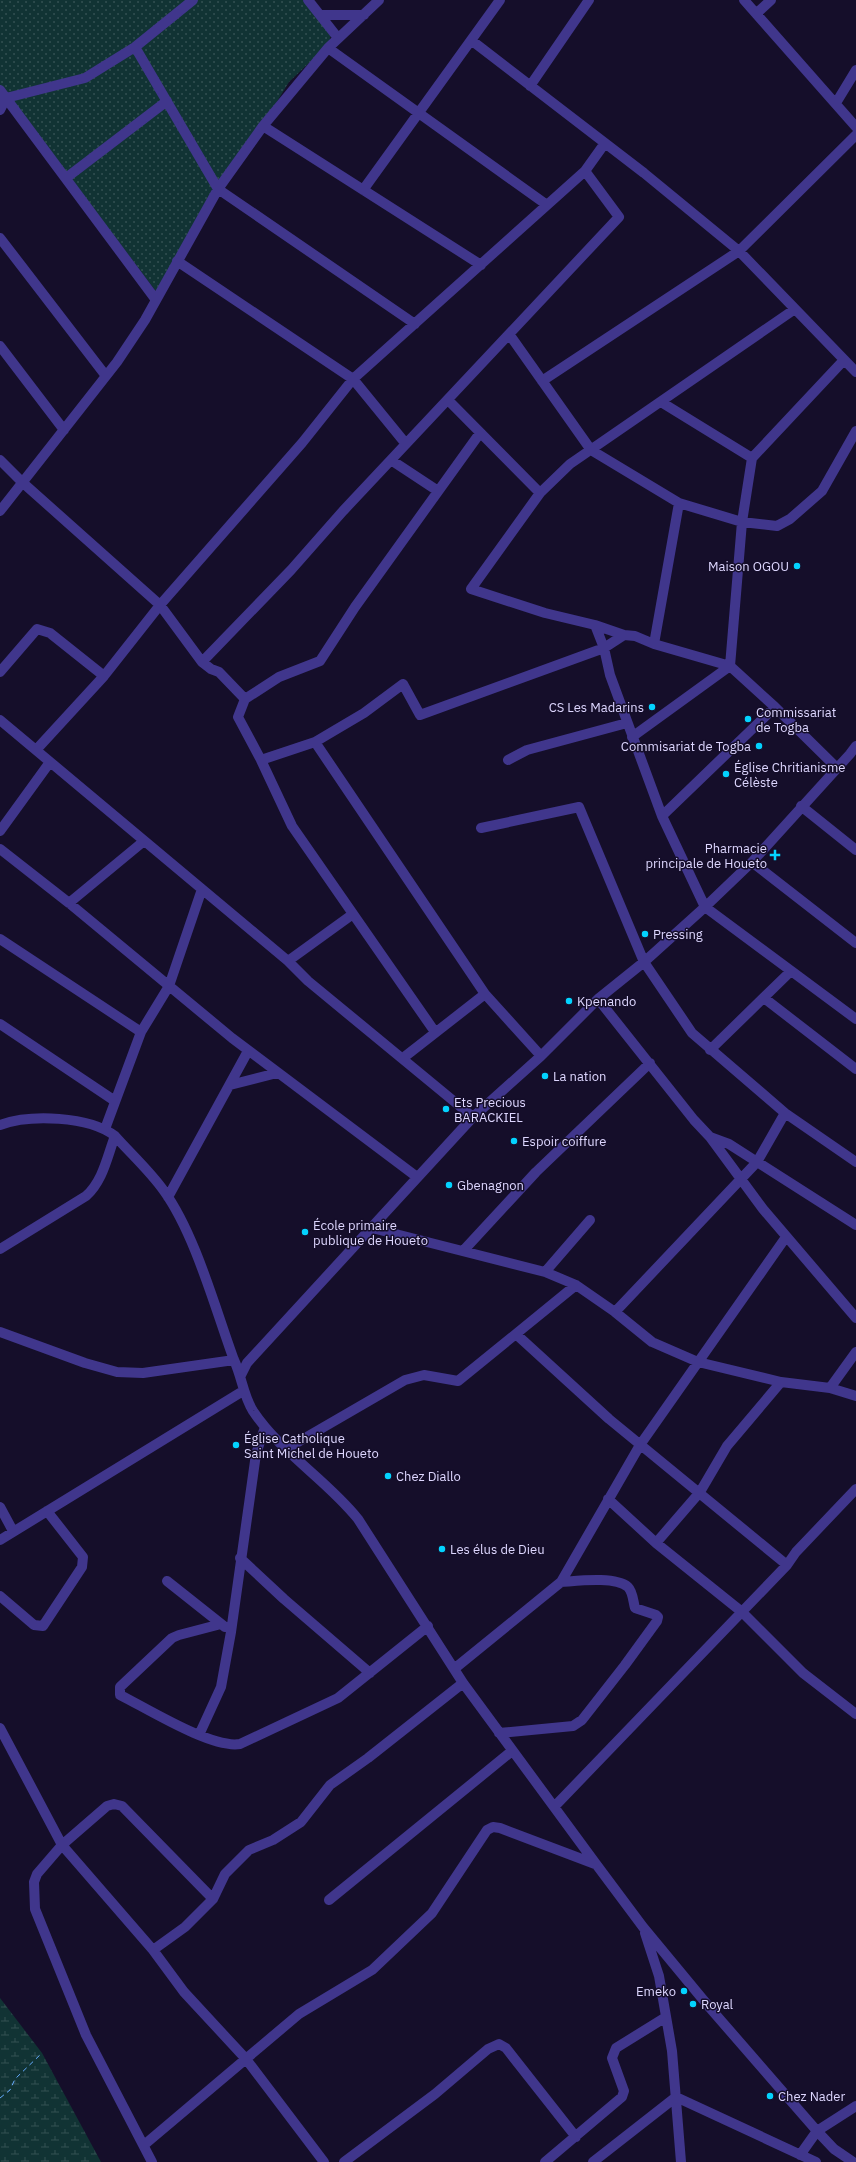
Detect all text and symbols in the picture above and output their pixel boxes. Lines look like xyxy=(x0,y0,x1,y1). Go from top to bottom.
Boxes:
place label: Maison OGOU xyxy=(708,558,789,575)
marker: Maison OGOU xyxy=(792,561,802,571)
place label: CS Les Madarins xyxy=(549,699,644,716)
marker: CS Les Madarins xyxy=(647,702,657,712)
place label: Commissariat de Togba xyxy=(756,704,836,736)
marker: Commissariat de Togba xyxy=(743,714,753,724)
place label: Commisariat de Togba xyxy=(621,738,751,755)
marker: Commisariat de Togba xyxy=(754,741,764,751)
place label: Église Chritianisme Célèste xyxy=(734,759,845,791)
marker: Église Chritianisme Célèste xyxy=(721,769,731,779)
place label: Pharmacie principale de Houeto xyxy=(646,840,767,872)
marker: Pharmacie principale de Houeto xyxy=(770,850,780,860)
place label: Pressing xyxy=(653,926,703,943)
marker: Pressing xyxy=(640,929,650,939)
place label: Kpenando xyxy=(577,993,636,1010)
marker: Kpenando xyxy=(564,996,574,1006)
place label: La nation xyxy=(553,1068,606,1085)
marker: La nation xyxy=(540,1071,550,1081)
place label: Ets Precious BARACKIEL xyxy=(454,1094,526,1126)
marker: Ets Precious BARACKIEL xyxy=(441,1104,451,1114)
place label: Espoir coiffure xyxy=(522,1133,606,1150)
marker: Espoir coiffure xyxy=(509,1136,519,1146)
place label: Gbenagnon xyxy=(457,1177,524,1194)
marker: Gbenagnon xyxy=(444,1180,454,1190)
place label: École primaire publique de Houeto xyxy=(313,1217,428,1249)
marker: École primaire publique de Houeto xyxy=(300,1227,310,1237)
place label: Église Catholique Saint Michel de Houeto xyxy=(244,1430,379,1462)
marker: Église Catholique Saint Michel de Houeto xyxy=(231,1440,241,1450)
place label: Chez Diallo xyxy=(396,1468,461,1485)
marker: Chez Diallo xyxy=(383,1471,393,1481)
place label: Les élus de Dieu xyxy=(450,1541,545,1558)
marker: Les élus de Dieu xyxy=(437,1544,447,1554)
place label: Emeko xyxy=(636,1983,676,2000)
marker: Emeko xyxy=(679,1986,689,1996)
place label: Royal xyxy=(701,1996,734,2013)
marker: Royal xyxy=(688,1999,698,2009)
place label: Chez Nader xyxy=(778,2088,845,2105)
marker: Chez Nader xyxy=(765,2091,775,2101)

